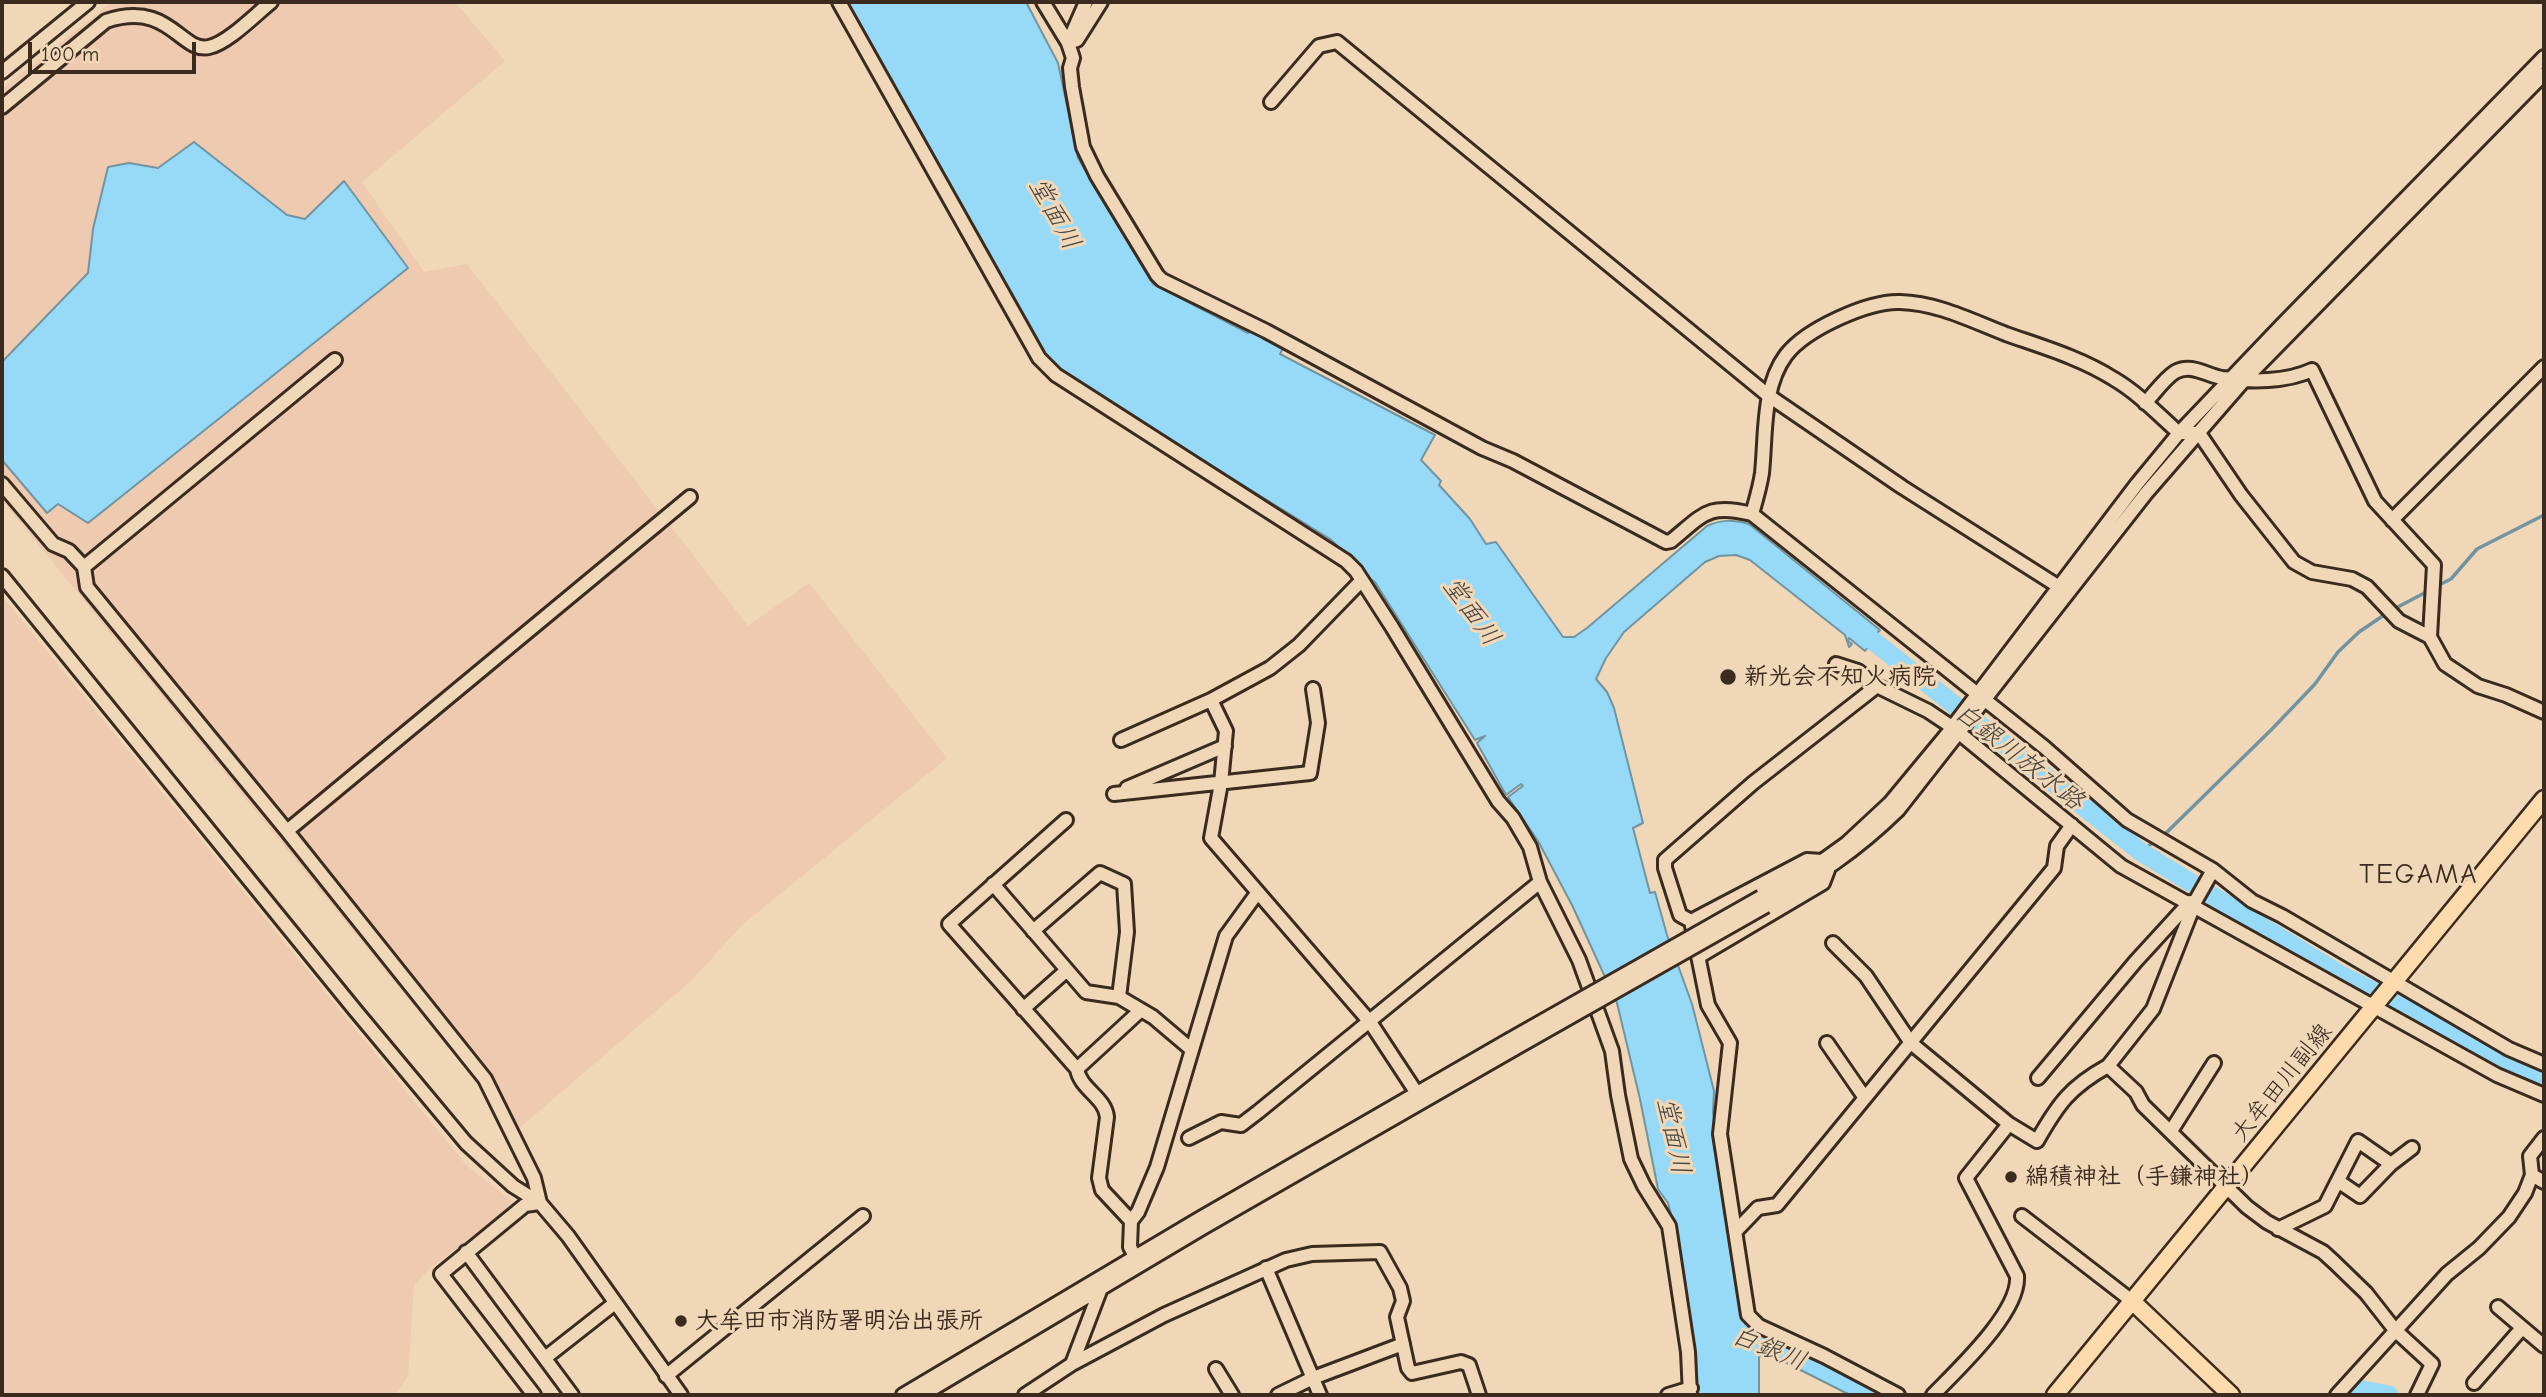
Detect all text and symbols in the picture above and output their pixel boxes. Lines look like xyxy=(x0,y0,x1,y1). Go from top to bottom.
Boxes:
scale bar xyxy=(32,28,200,72)
text: 100 m xyxy=(41,42,99,66)
water label: 堂面川 xyxy=(1021,172,1087,256)
water label: 堂面川 xyxy=(1435,571,1507,653)
place label: 新光会不知火病院 xyxy=(1744,663,1936,691)
marker: 新光会不知火病院 xyxy=(1718,667,1738,687)
water label: 白銀川放水路 xyxy=(1948,697,2090,817)
district label: TEGAMA xyxy=(2360,858,2478,892)
street label: 大牟田川副線 xyxy=(2225,1018,2339,1148)
water label: 堂面川 xyxy=(1650,1095,1696,1177)
place label: 綿積神社（手鎌神社） xyxy=(2025,1163,2265,1191)
marker: 綿積神社（手鎌神社） xyxy=(2003,1169,2019,1185)
place label: 大牟田市消防署明治出張所 xyxy=(695,1307,983,1335)
marker: 大牟田市消防署明治出張所 xyxy=(673,1313,689,1329)
water label: 白銀川 xyxy=(1727,1320,1811,1378)

